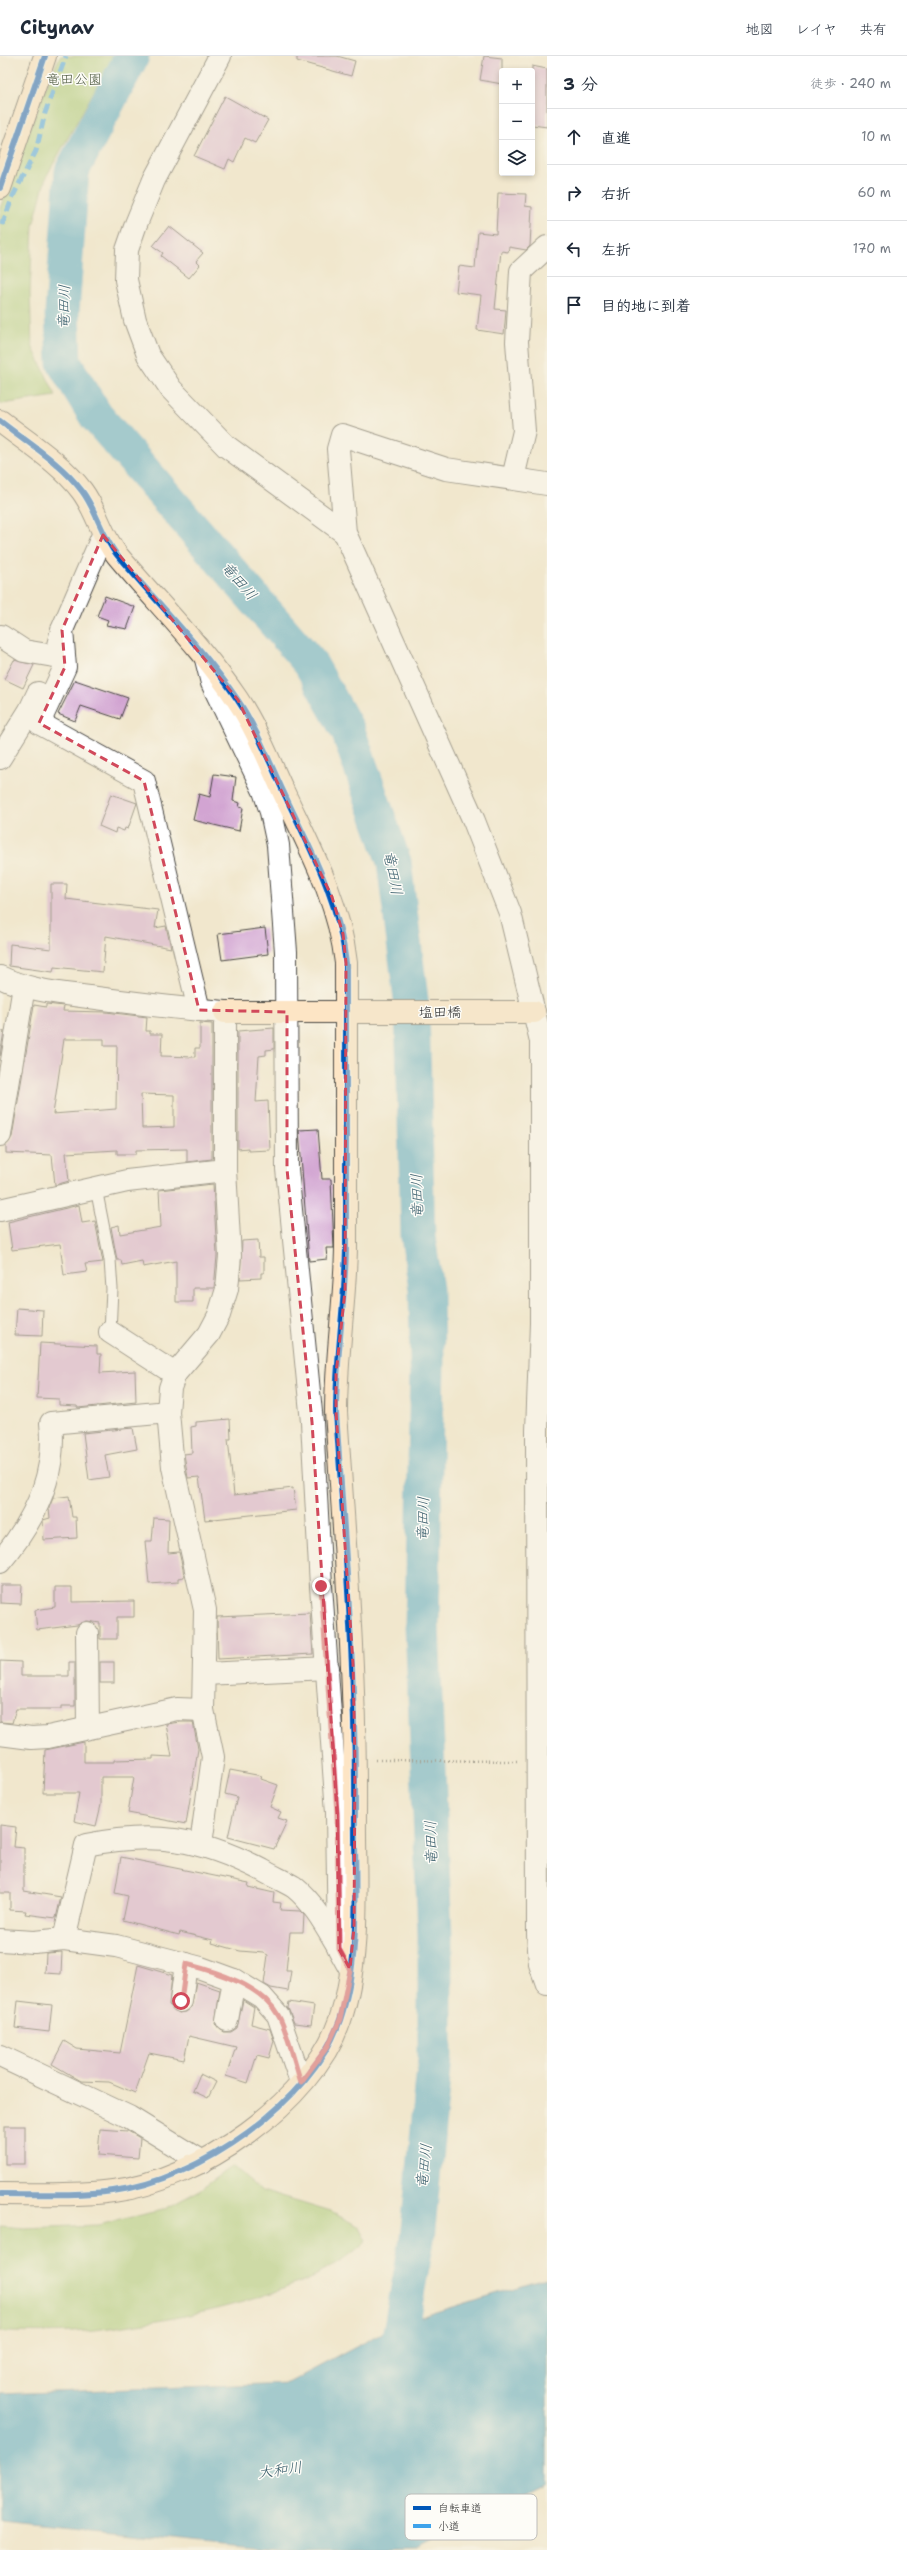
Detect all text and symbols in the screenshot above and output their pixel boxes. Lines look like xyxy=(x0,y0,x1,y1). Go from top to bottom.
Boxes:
text: Citynav xyxy=(20,15,94,40)
text: 地図 xyxy=(746,20,774,38)
text: レイヤ xyxy=(796,20,837,38)
text: 共有 xyxy=(859,20,887,38)
map controls xyxy=(499,68,535,176)
button: + xyxy=(499,68,535,104)
park label: 竜田公園 xyxy=(46,70,102,88)
text: 3 分 xyxy=(563,73,598,95)
text: 徒歩 · 240 m xyxy=(810,75,891,92)
button: − xyxy=(499,104,535,140)
icon: ahead xyxy=(563,126,585,148)
text: 直進 xyxy=(601,128,631,148)
text: 10 m xyxy=(861,128,891,145)
button: layers xyxy=(499,140,535,176)
icon: right xyxy=(563,182,585,204)
text: 右折 xyxy=(601,184,631,204)
text: 60 m xyxy=(858,184,891,201)
icon: left xyxy=(563,238,585,260)
text: 左折 xyxy=(601,240,631,260)
text: 170 m xyxy=(853,240,891,257)
water label: 竜田川 xyxy=(54,284,74,330)
icon: arrive xyxy=(563,294,585,316)
text: 目的地に到着 xyxy=(601,296,691,316)
water label: 竜田川 xyxy=(217,557,261,605)
water label: 竜田川 xyxy=(379,849,407,897)
street label: 塩田橋 xyxy=(419,1003,461,1021)
water label: 竜田川 xyxy=(407,1173,427,1219)
water label: 竜田川 xyxy=(413,1496,433,1542)
route end xyxy=(312,1577,330,1595)
water label: 竜田川 xyxy=(420,1820,442,1866)
route start xyxy=(172,1992,190,2010)
water label: 竜田川 xyxy=(412,2143,436,2189)
water label: 大和川 xyxy=(256,2457,304,2483)
legend xyxy=(405,2494,537,2540)
text: 自転車道 xyxy=(438,2501,482,2516)
text: 小道 xyxy=(438,2519,460,2534)

